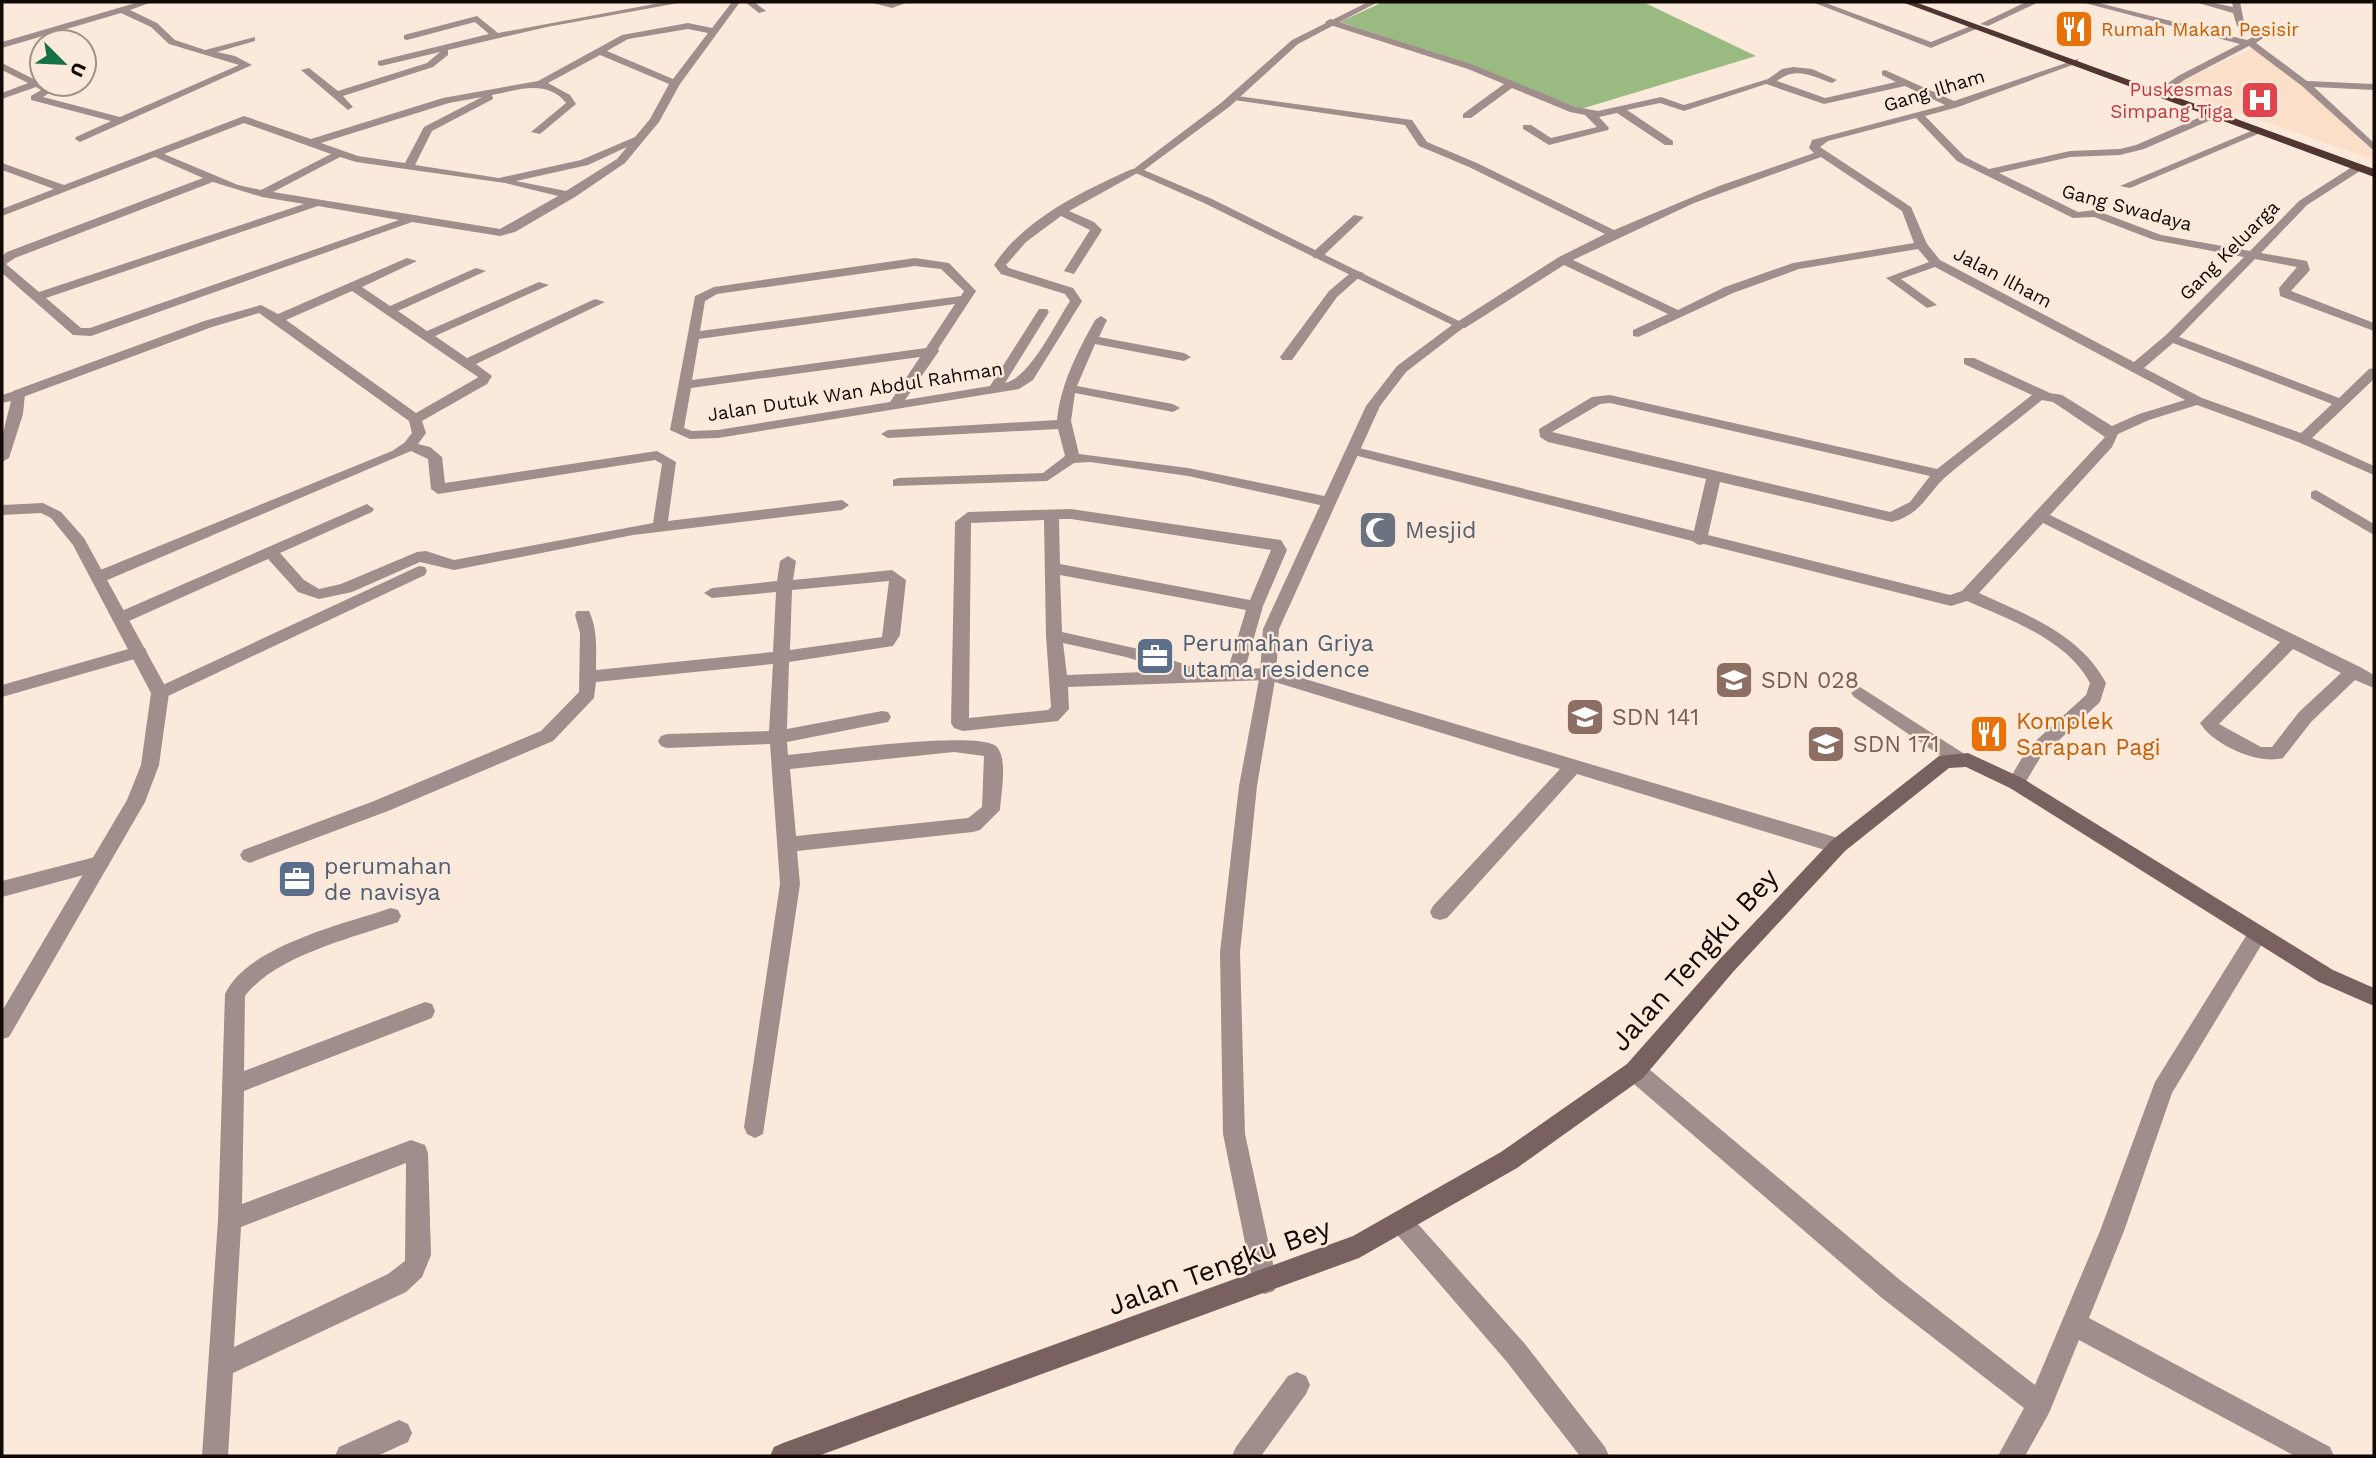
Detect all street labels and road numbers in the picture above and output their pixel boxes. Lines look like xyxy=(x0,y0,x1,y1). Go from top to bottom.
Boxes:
street label: Gang Ilham xyxy=(1881,64,1988,117)
street label: Gang Swadaya xyxy=(2059,179,2195,236)
street label: Gang Keluarga xyxy=(2175,195,2284,305)
street label: Jalan Ilham xyxy=(1950,242,2056,313)
street label: Jalan Dutuk Wan Abdul Rahman xyxy=(706,357,1004,426)
street label: Jalan Tengku Bey xyxy=(1604,861,1786,1058)
street label: Jalan Tengku Bey xyxy=(1103,1211,1336,1322)

